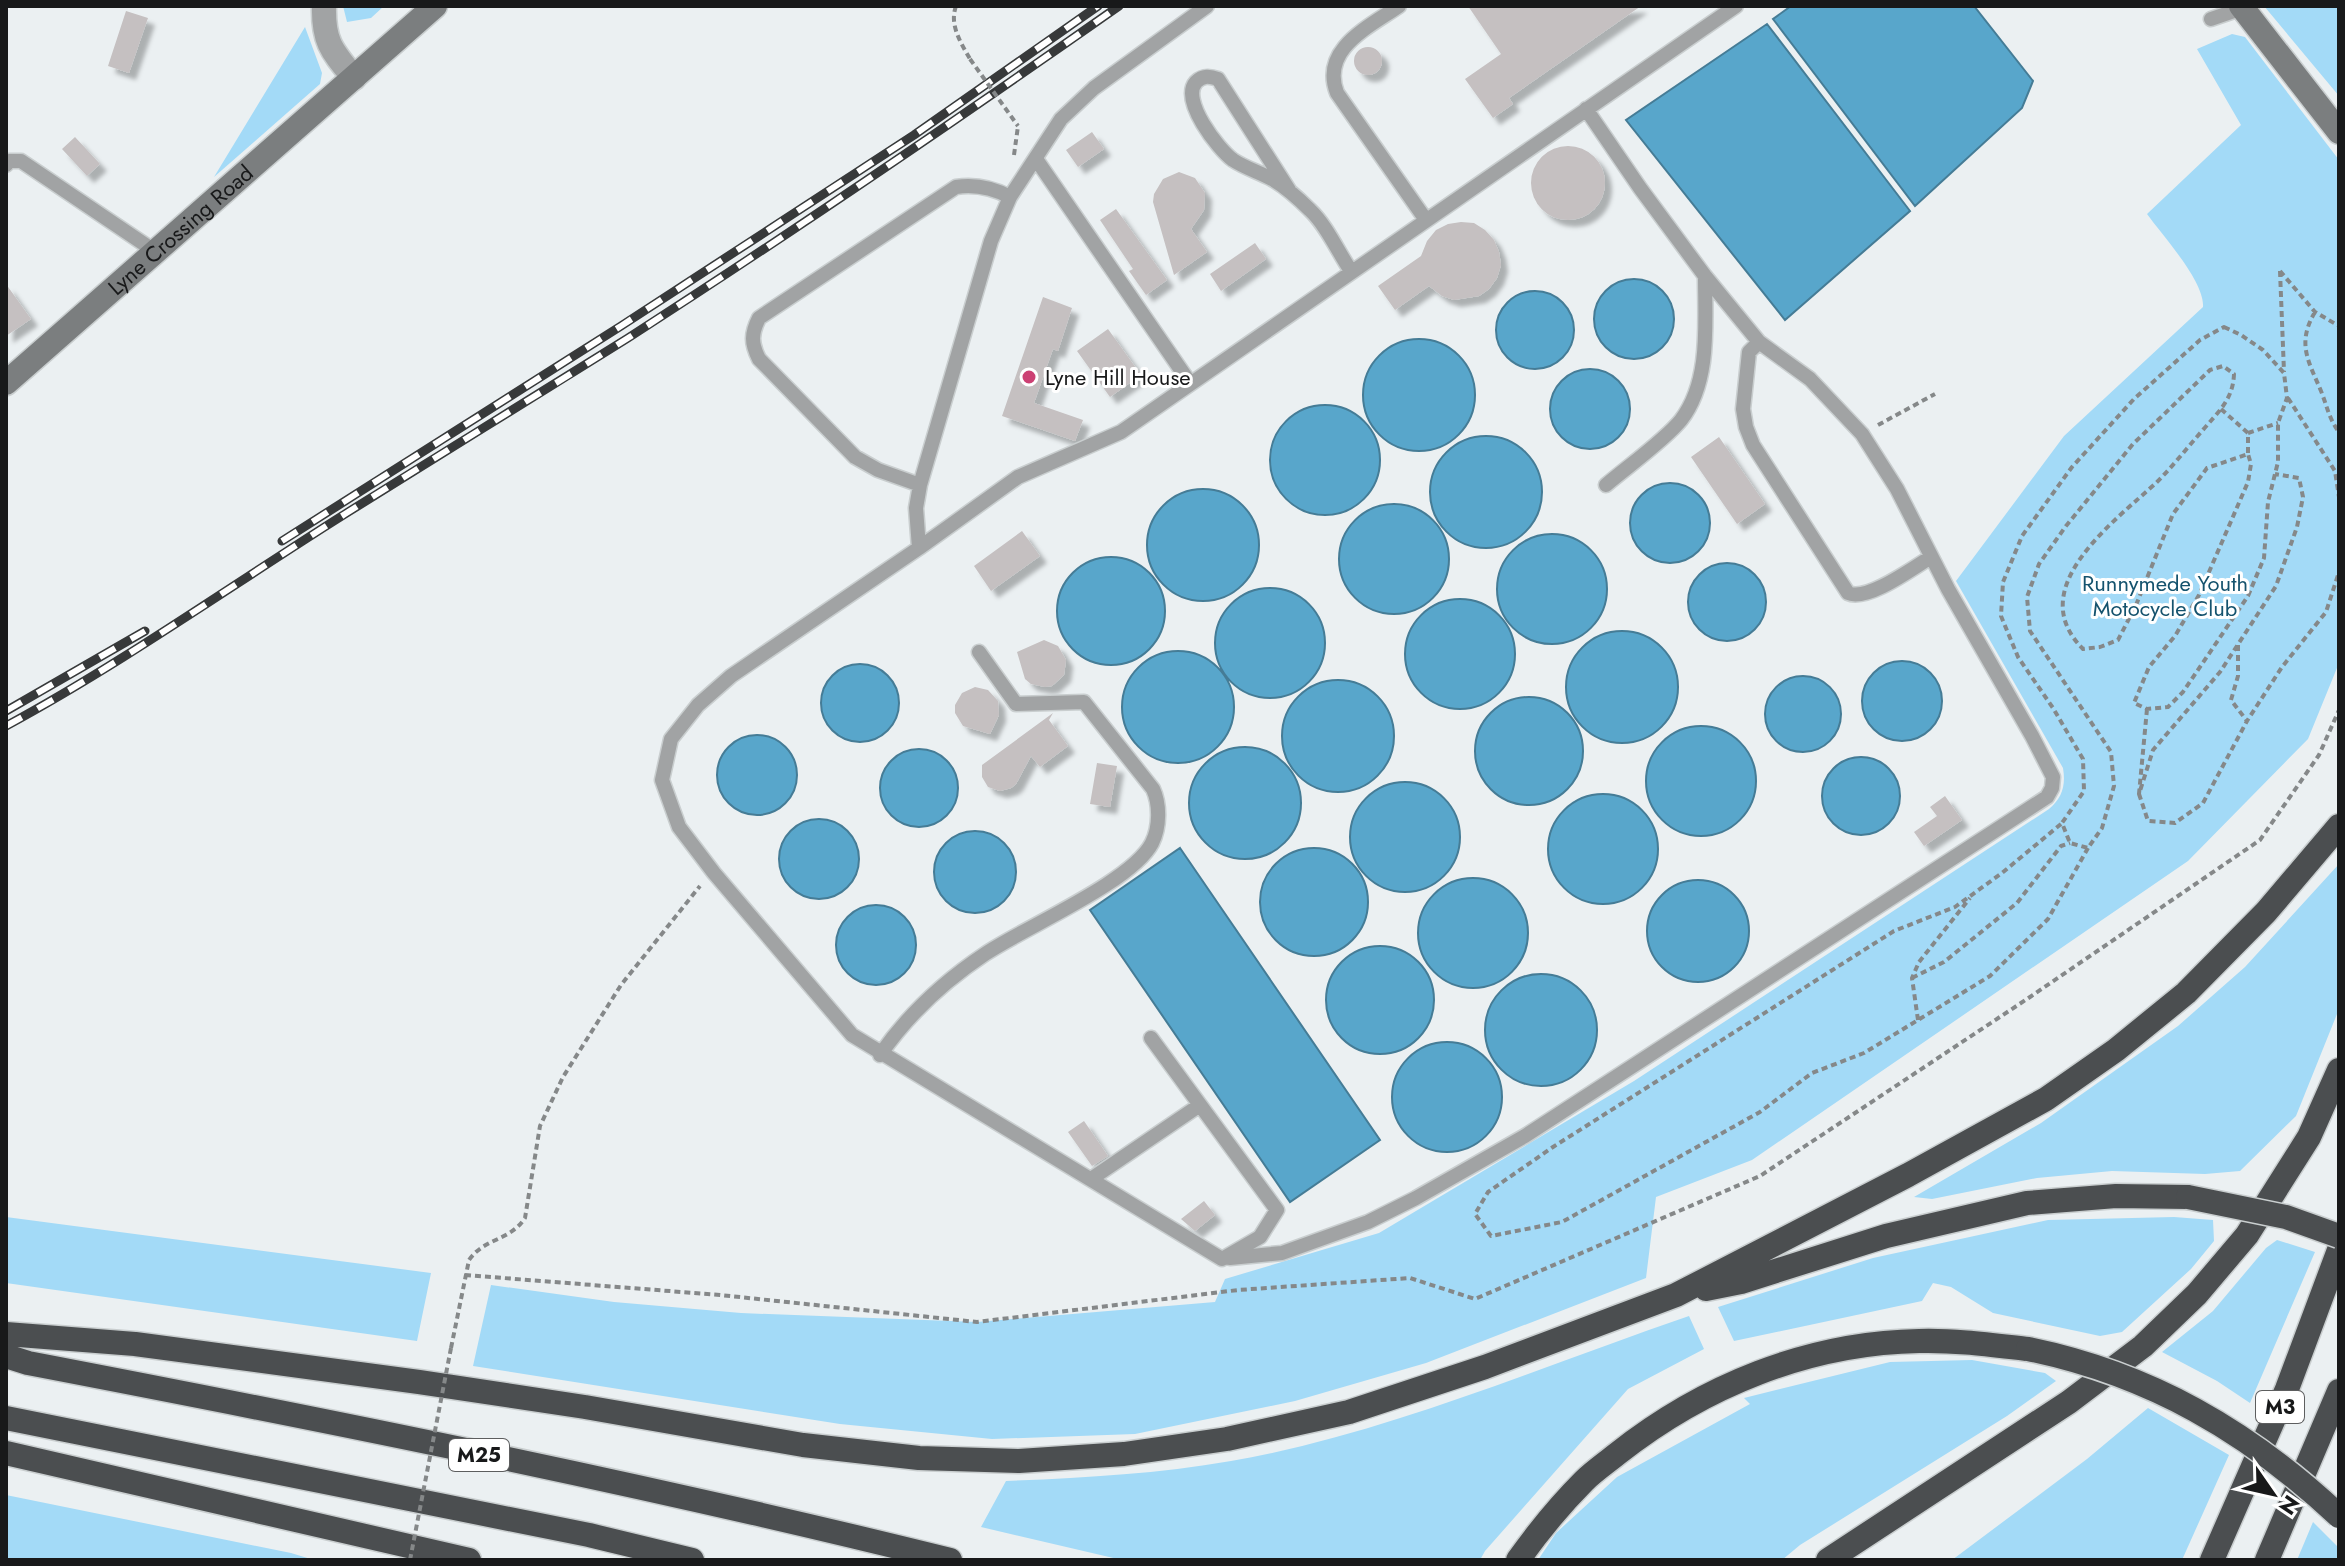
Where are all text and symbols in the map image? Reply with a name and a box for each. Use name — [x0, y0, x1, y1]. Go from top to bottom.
street label: Lyne Crossing Road — [101, 157, 260, 303]
place label: Lyne Hill House — [1045, 361, 1191, 393]
marker: Lyne Hill House — [1020, 368, 1038, 386]
park label: Runnymede Youth Motocycle Club — [2082, 567, 2248, 624]
road number: M3 — [2256, 1391, 2304, 1423]
road number: M25 — [449, 1439, 509, 1471]
north arrow — [2233, 1454, 2313, 1534]
text: N — [2271, 1489, 2308, 1521]

